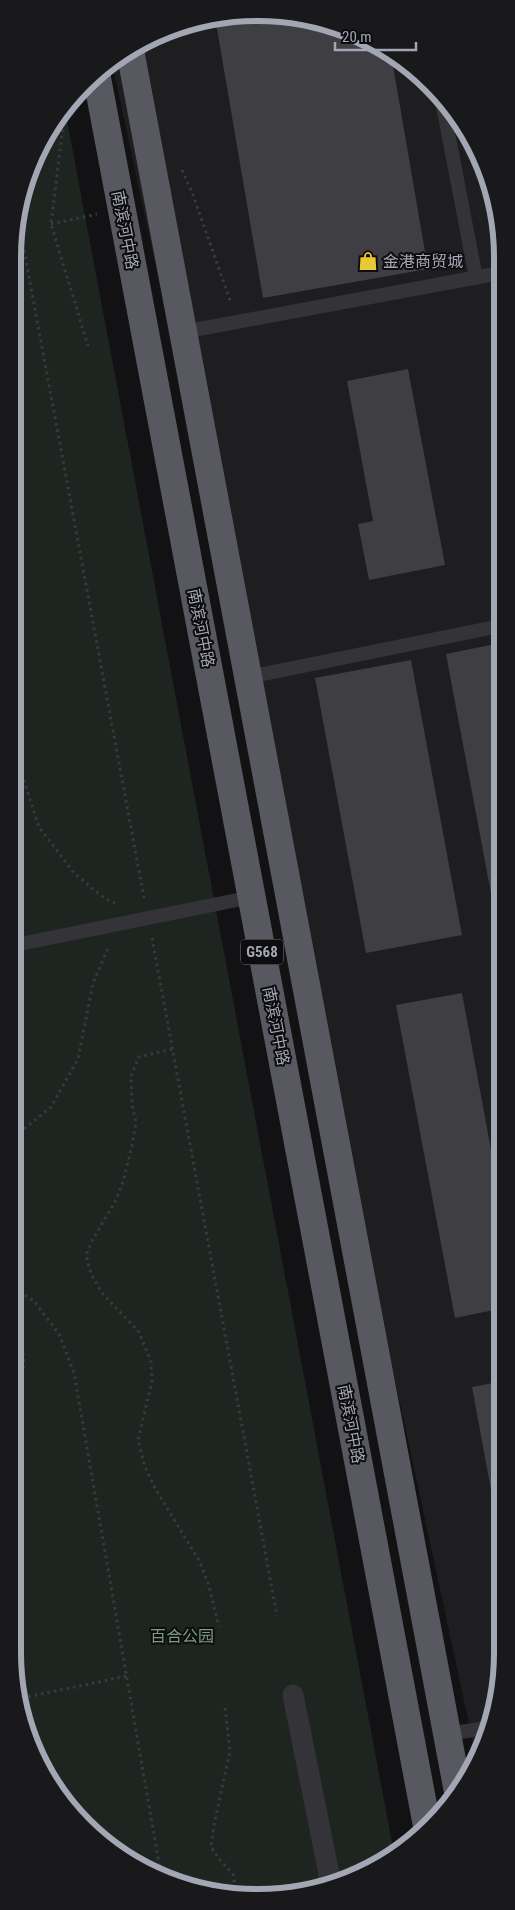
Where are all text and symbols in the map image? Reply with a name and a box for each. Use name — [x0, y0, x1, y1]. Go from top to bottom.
scale bar — [335, 20, 416, 52]
text: 20 m — [342, 28, 372, 46]
street label: 南滨河中路 — [108, 189, 142, 271]
shop icon: 金港商贸城 — [357, 250, 379, 272]
place label: 金港商贸城 — [383, 252, 463, 271]
street label: 南滨河中路 — [184, 587, 218, 669]
road number: G568 — [241, 940, 283, 964]
street label: 南滨河中路 — [259, 985, 293, 1067]
street label: 南滨河中路 — [334, 1383, 368, 1465]
park label: 百合公园 — [150, 1627, 214, 1646]

